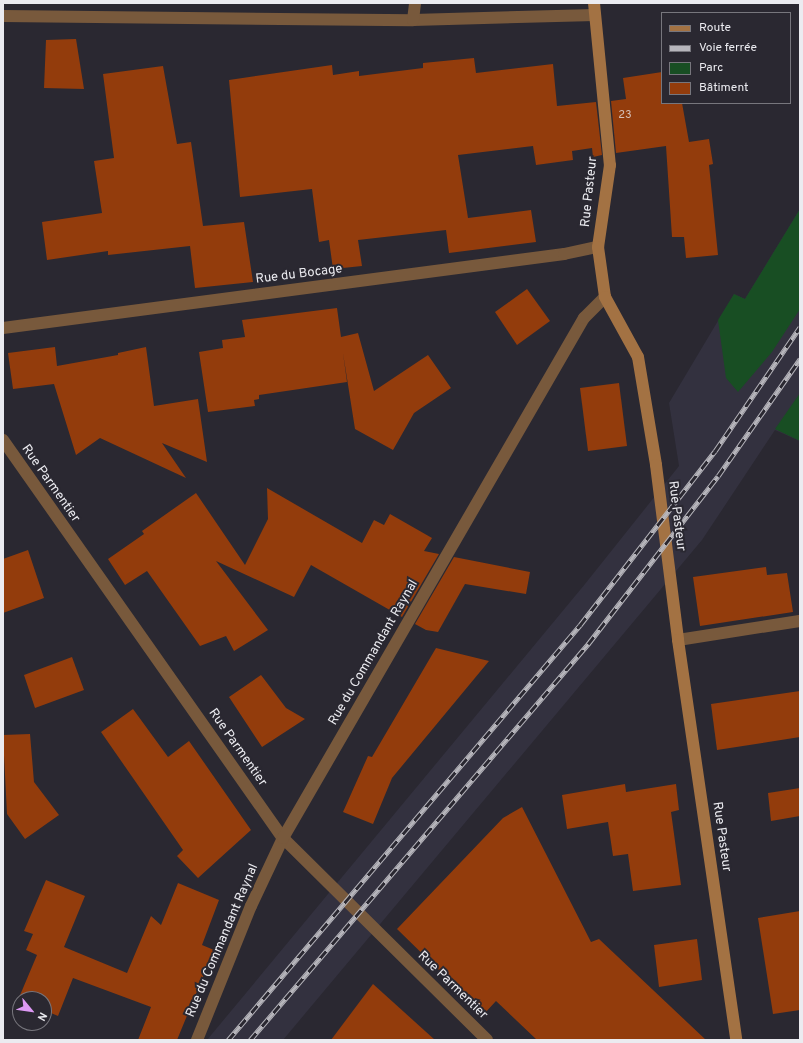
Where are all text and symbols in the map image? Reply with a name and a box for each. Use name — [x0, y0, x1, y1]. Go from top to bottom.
legend — [661, 12, 791, 104]
text: Route — [699, 20, 731, 36]
text: Voie ferrée — [699, 40, 757, 56]
text: Parc — [699, 60, 723, 76]
text: Bâtiment — [699, 80, 749, 96]
house number: 23 — [618, 108, 632, 122]
street label: Rue Pasteur — [579, 156, 601, 228]
street label: Rue du Bocage — [255, 262, 343, 288]
street label: Rue Parmentier — [17, 442, 83, 526]
street label: Rue Pasteur — [664, 480, 688, 552]
street label: Rue du Commandant Raynal — [326, 578, 422, 728]
street label: Rue Parmentier — [204, 706, 270, 790]
street label: Rue Pasteur — [708, 801, 734, 873]
street label: Rue du Commandant Raynal — [184, 862, 262, 1020]
street label: Rue Parmentier — [414, 949, 490, 1023]
north arrow — [12, 991, 52, 1031]
text: N — [34, 1009, 50, 1023]

